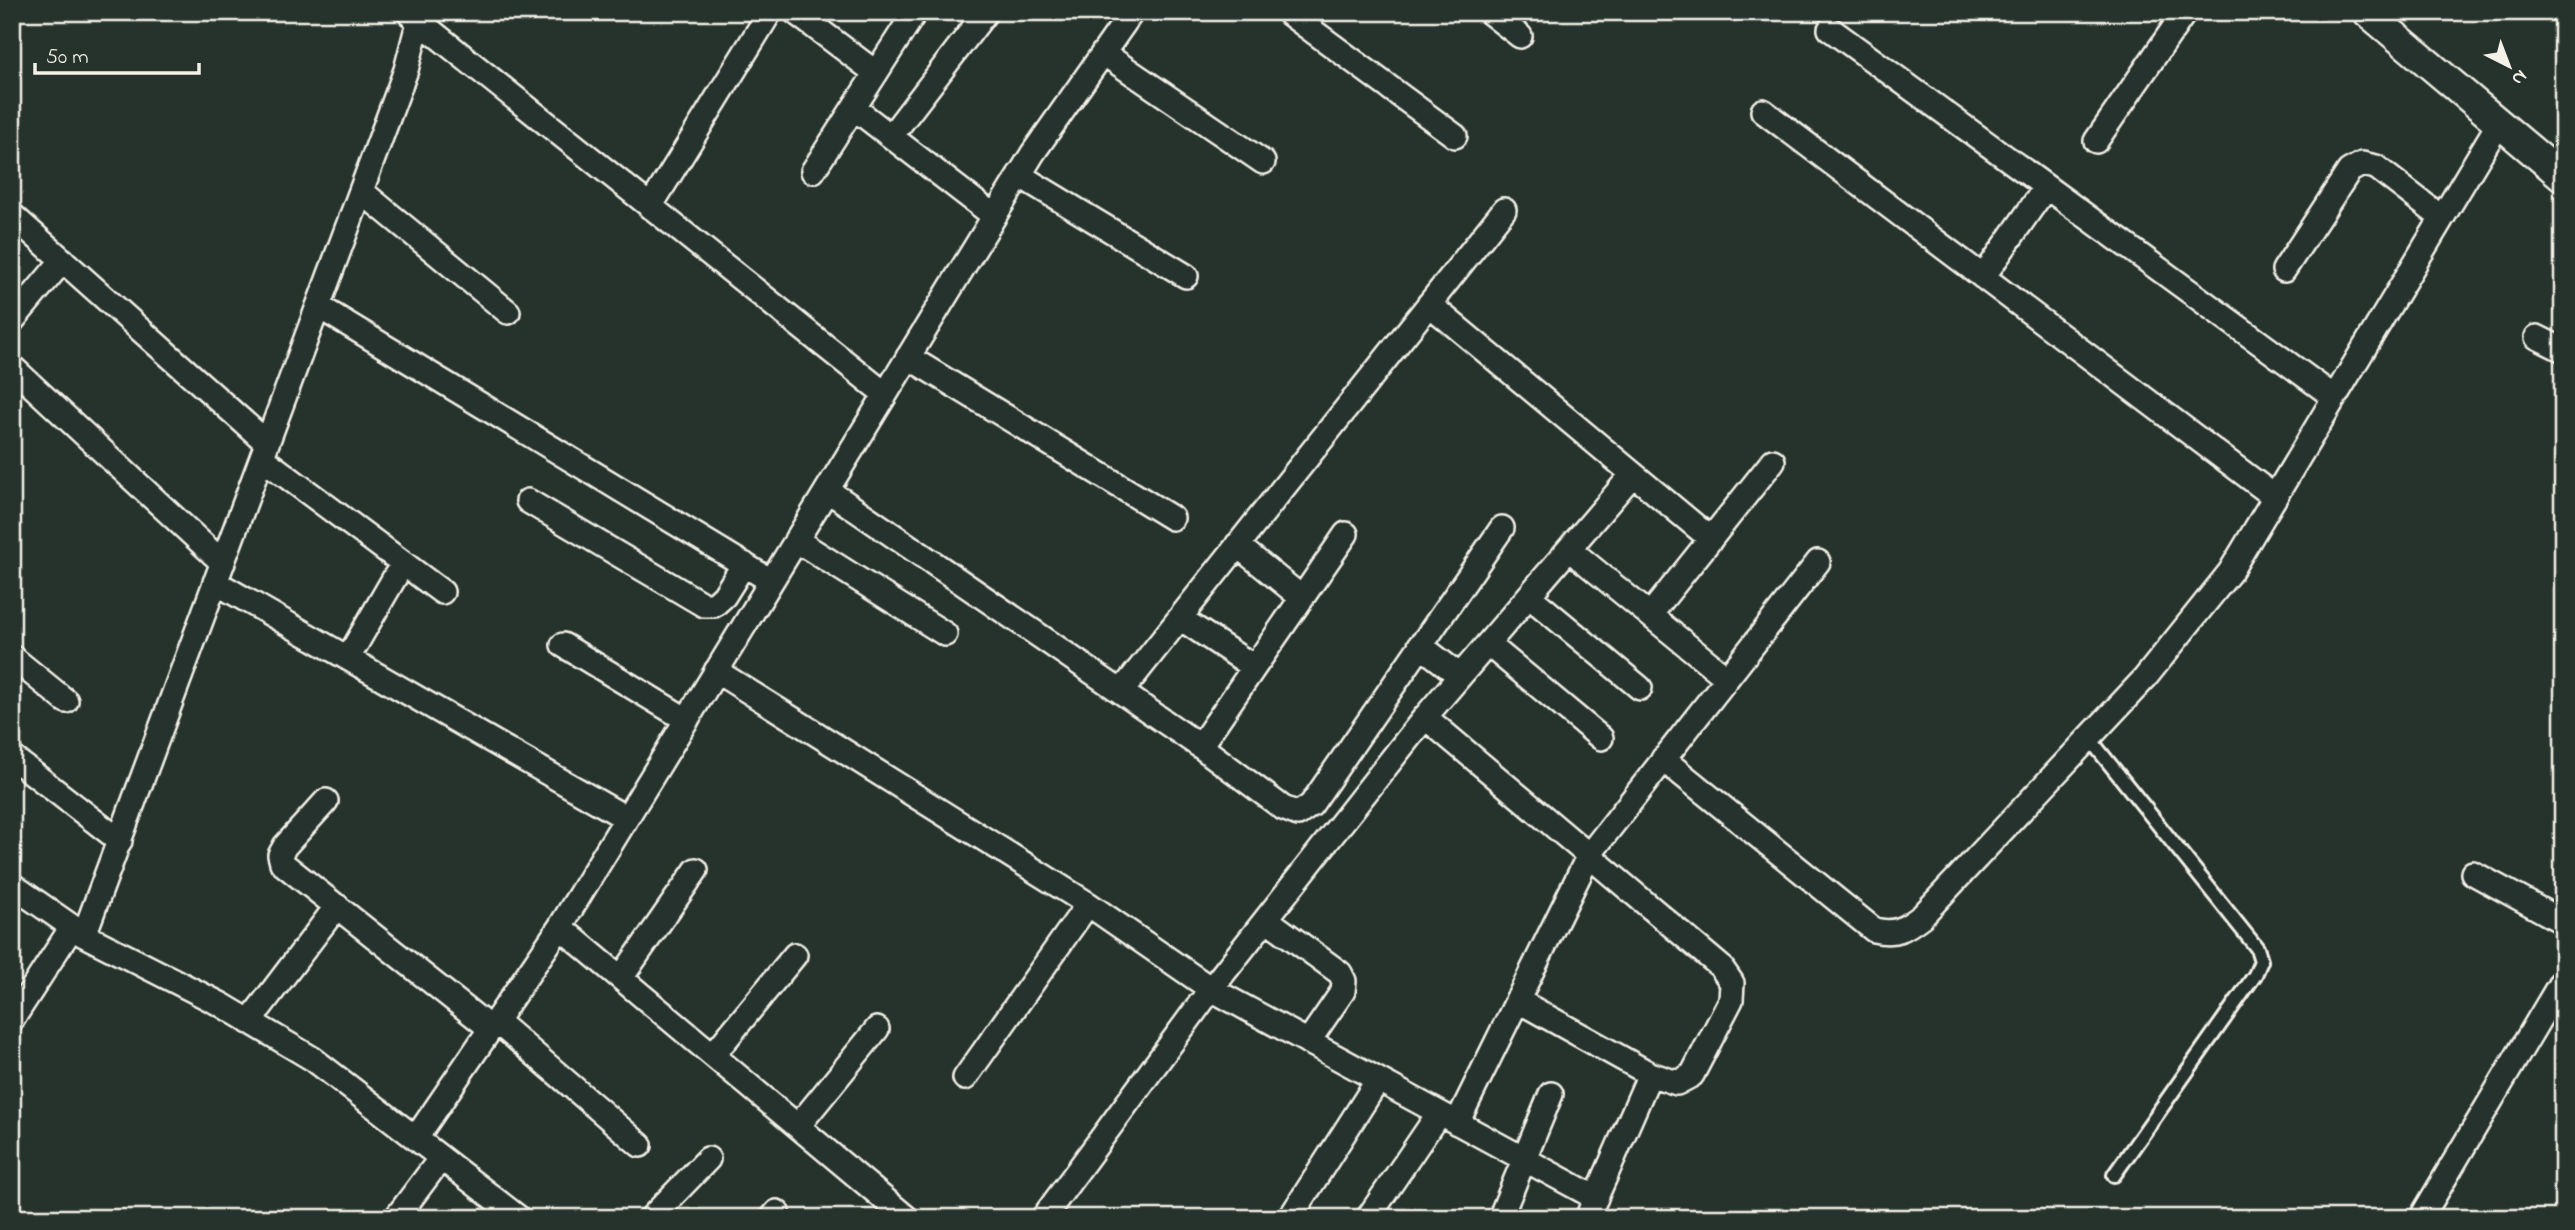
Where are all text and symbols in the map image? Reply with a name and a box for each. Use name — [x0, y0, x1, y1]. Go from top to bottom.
scale bar — [35, 32, 200, 76]
north arrow — [2474, 32, 2544, 102]
text: 50 m — [46, 43, 89, 73]
text: N — [2505, 62, 2533, 91]

